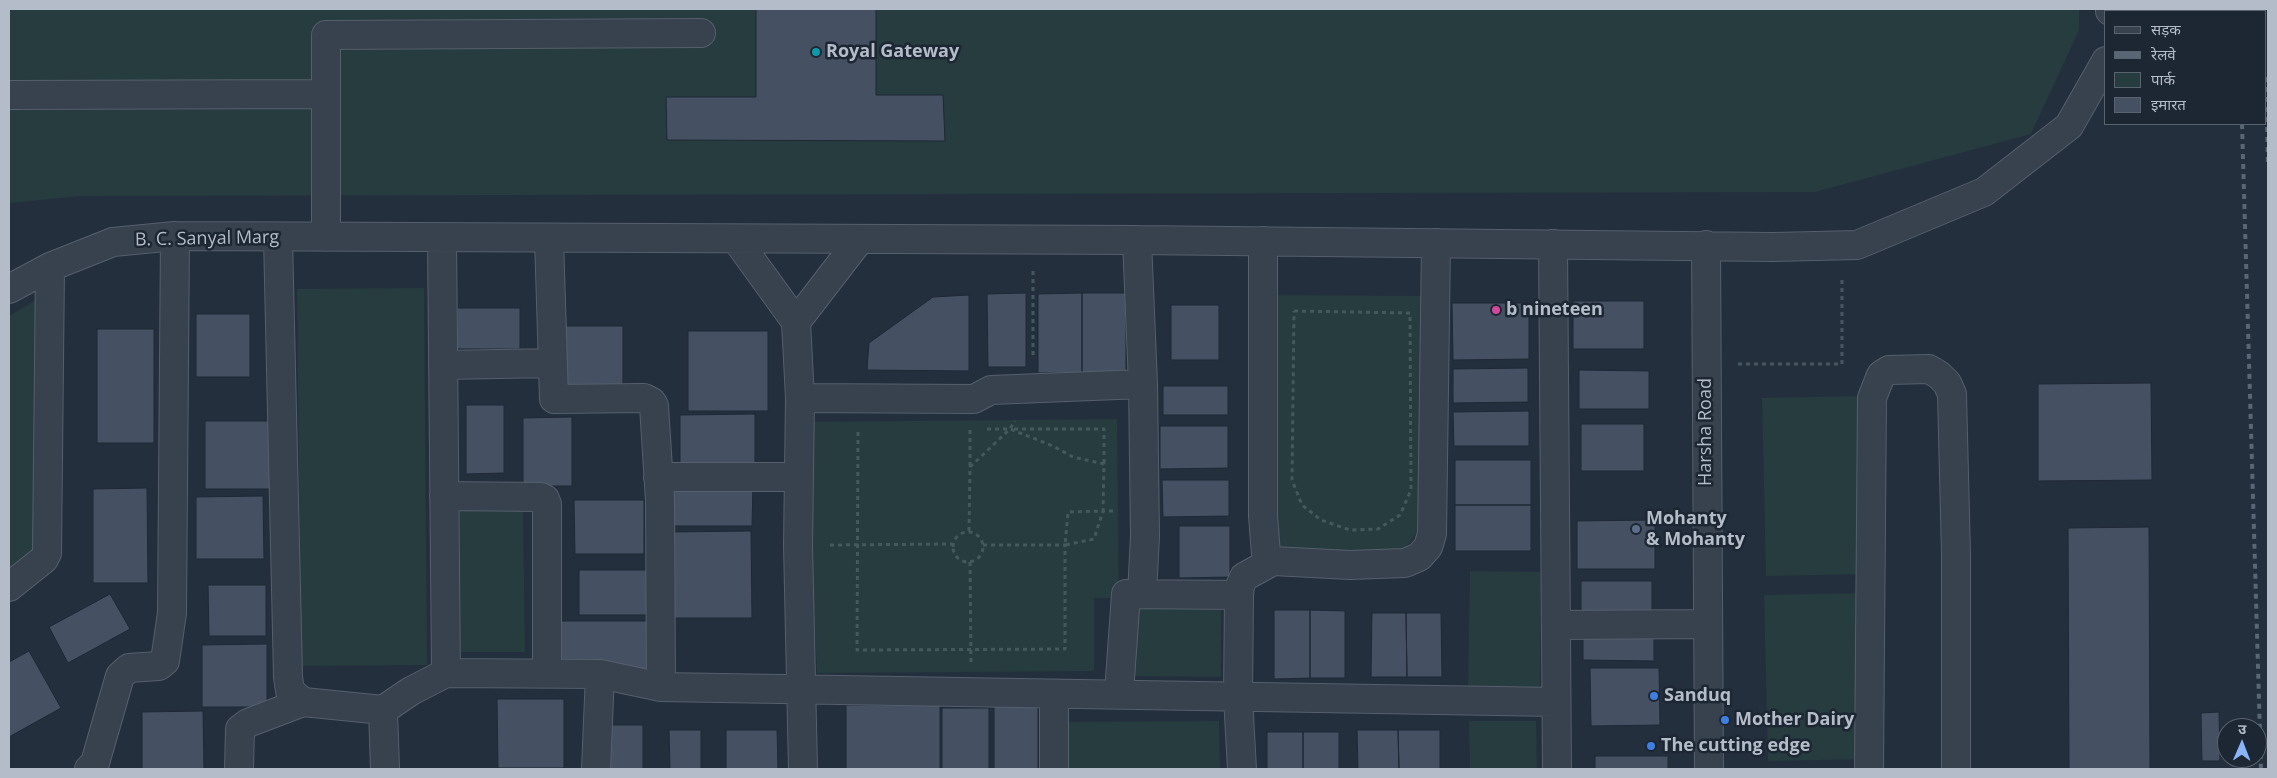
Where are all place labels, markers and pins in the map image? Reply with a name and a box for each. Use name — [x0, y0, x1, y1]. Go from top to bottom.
place label: Royal Gateway — [826, 41, 959, 63]
marker: Royal Gateway — [810, 46, 822, 58]
place label: b nineteen — [1506, 299, 1603, 321]
marker: b nineteen — [1490, 304, 1502, 316]
place label: Mohanty & Mohanty — [1646, 508, 1745, 550]
marker: Mohanty & Mohanty — [1630, 523, 1642, 535]
place label: Sanduq — [1664, 685, 1731, 707]
marker: Sanduq — [1648, 690, 1660, 702]
place label: Mother Dairy — [1735, 709, 1854, 731]
marker: Mother Dairy — [1719, 714, 1731, 726]
place label: The cutting edge — [1661, 735, 1810, 757]
marker: The cutting edge — [1645, 740, 1657, 752]

